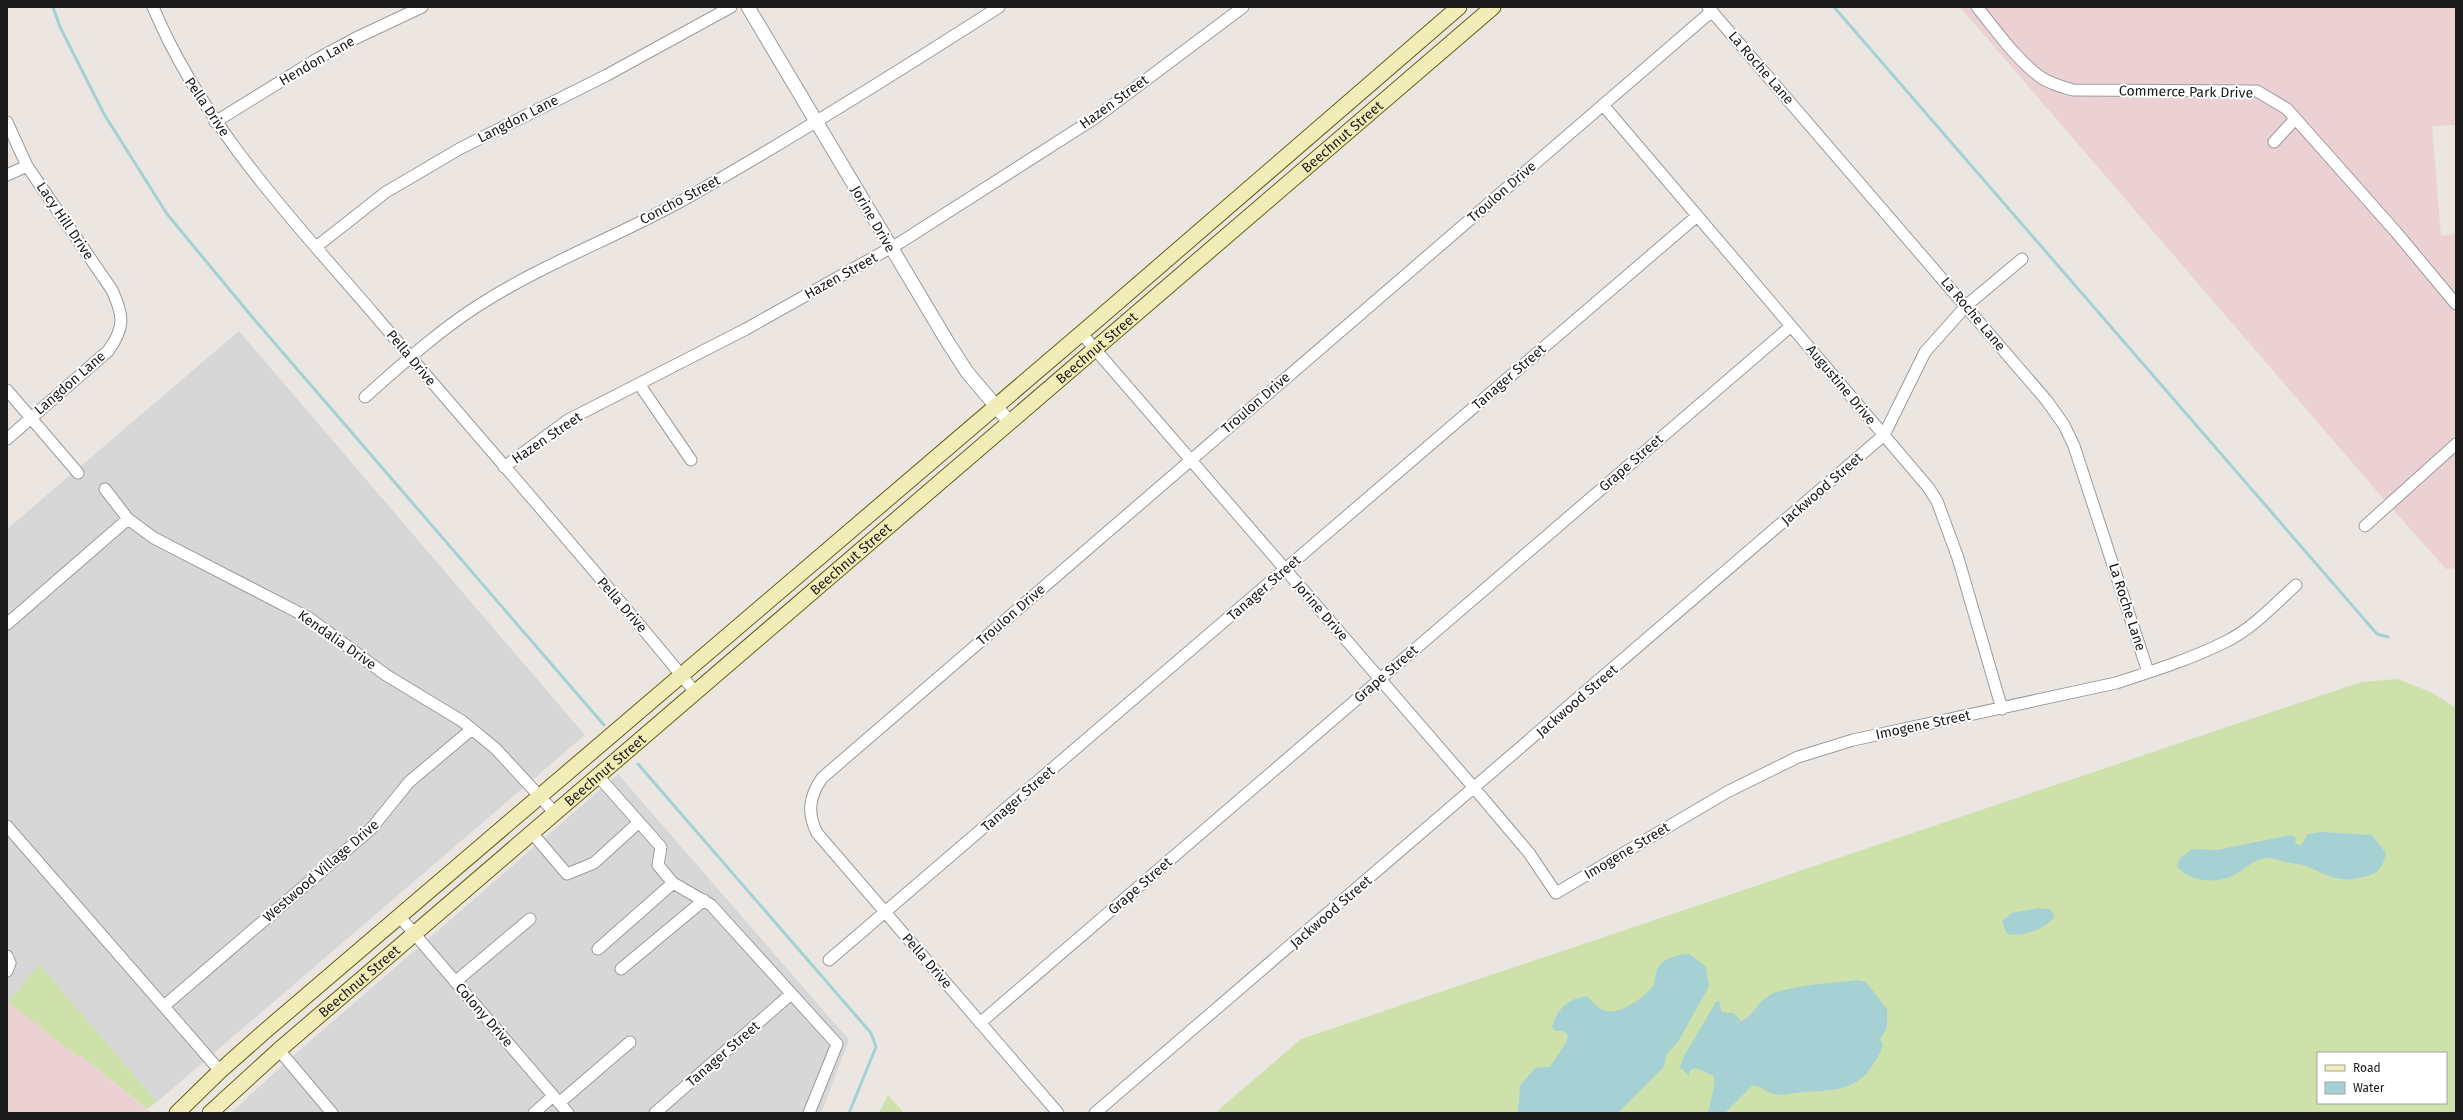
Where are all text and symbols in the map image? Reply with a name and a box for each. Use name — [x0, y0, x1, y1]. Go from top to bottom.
street label: La Roche Lane — [1725, 28, 1797, 108]
street label: Hendon Lane — [276, 33, 358, 89]
street label: Hazen Street — [1076, 71, 1152, 133]
street label: Pella Drive — [181, 74, 233, 140]
street label: Commerce Park Drive — [2119, 82, 2253, 102]
street label: Langdon Lane — [475, 91, 561, 147]
street label: Beechnut Street — [1298, 96, 1387, 176]
street label: Troulon Drive — [1464, 158, 1540, 226]
street label: Concho Street — [637, 171, 724, 228]
street label: Lacy Hill Drive — [33, 179, 97, 263]
street label: Jorine Drive — [847, 183, 899, 255]
street label: Hazen Street — [802, 249, 881, 303]
street label: La Roche Lane — [1937, 274, 2009, 354]
street label: Beechnut Street — [1052, 308, 1141, 387]
street label: Pella Drive — [383, 327, 439, 389]
street label: Tanager Street — [1469, 340, 1550, 413]
street label: Augustine Drive — [1803, 341, 1879, 429]
street label: Langdon Lane — [31, 348, 109, 418]
street label: Troulon Drive — [1218, 369, 1294, 437]
street label: Hazen Street — [509, 408, 586, 468]
street label: Grape Street — [1596, 430, 1667, 495]
street label: Jackwood Street — [1778, 448, 1867, 529]
street label: Beechnut Street — [806, 519, 895, 599]
street label: Tanager Street — [1224, 551, 1305, 624]
street label: La Roche Lane — [2105, 561, 2149, 653]
street label: Pella Drive — [593, 574, 651, 636]
street label: Jorine Drive — [1290, 577, 1352, 645]
street label: Troulon Drive — [973, 581, 1049, 649]
street label: Kendalia Drive — [294, 607, 380, 673]
street label: Grape Street — [1351, 641, 1422, 706]
street label: Jackwood Street — [1533, 660, 1622, 741]
street label: Imogene Street — [1874, 706, 1973, 743]
street label: Beechnut Street — [561, 730, 650, 810]
street label: Tanager Street — [978, 762, 1059, 835]
street label: Westwood Village Drive — [260, 816, 382, 926]
street label: Imogene Street — [1581, 818, 1674, 883]
street label: Grape Street — [1105, 853, 1176, 918]
street label: Jackwood Street — [1287, 871, 1376, 952]
street label: Pella Drive — [898, 930, 956, 992]
street label: Beechnut Street — [315, 941, 404, 1021]
street label: Colony Drive — [452, 979, 516, 1051]
street label: Tanager Street — [683, 1017, 764, 1090]
legend — [2317, 1052, 2447, 1104]
text: Road — [2353, 1061, 2381, 1075]
text: Water — [2353, 1081, 2385, 1095]

